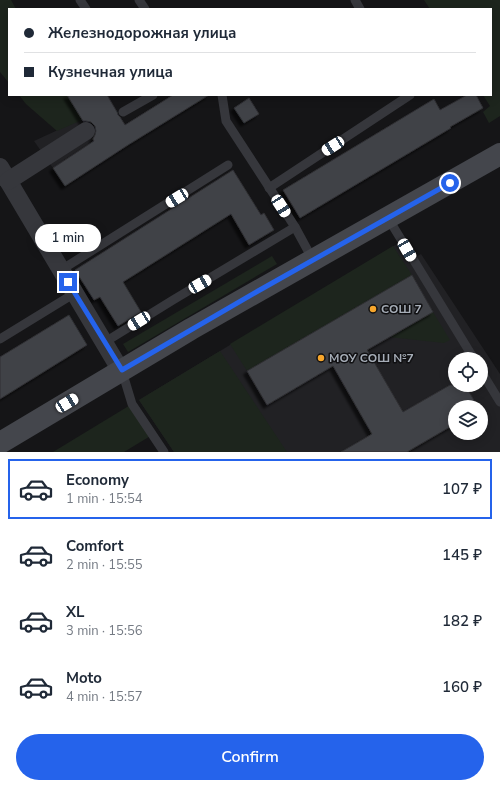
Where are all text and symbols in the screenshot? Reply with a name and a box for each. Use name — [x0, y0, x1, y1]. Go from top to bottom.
text: Железнодорожная улица — [48, 23, 236, 43]
text: Кузнечная улица — [48, 62, 173, 82]
car — [320, 134, 346, 158]
route start — [441, 174, 459, 192]
car — [164, 187, 190, 209]
car — [269, 193, 293, 219]
callout: 1 min — [35, 224, 101, 252]
text: 1 min — [51, 229, 85, 247]
car — [396, 237, 418, 263]
route end — [59, 273, 77, 291]
car — [187, 273, 213, 295]
place label: СОШ 7 — [381, 301, 422, 317]
marker: СОШ 7 — [368, 304, 378, 314]
car — [126, 310, 152, 332]
place label: МОУ СОШ №7 — [329, 350, 414, 366]
map controls — [448, 352, 488, 440]
button: locate — [448, 352, 488, 392]
marker: МОУ СОШ №7 — [316, 353, 326, 363]
car — [54, 392, 80, 414]
button: layers — [448, 400, 488, 440]
text: Economy — [66, 470, 129, 490]
icon: car — [18, 471, 54, 507]
text: 107 ₽ — [442, 479, 482, 499]
text: 1 min · 15:54 — [66, 490, 142, 508]
text: Comfort — [66, 536, 123, 556]
icon: car — [18, 537, 54, 573]
text: 145 ₽ — [442, 545, 482, 565]
text: 2 min · 15:55 — [66, 556, 142, 574]
text: XL — [66, 602, 85, 622]
icon: car — [18, 603, 54, 639]
text: 182 ₽ — [442, 611, 482, 631]
text: 3 min · 15:56 — [66, 622, 142, 640]
text: Moto — [66, 668, 102, 688]
icon: car — [18, 669, 54, 705]
text: 160 ₽ — [442, 677, 482, 697]
text: 4 min · 15:57 — [66, 688, 142, 706]
button: Confirm — [16, 734, 484, 780]

